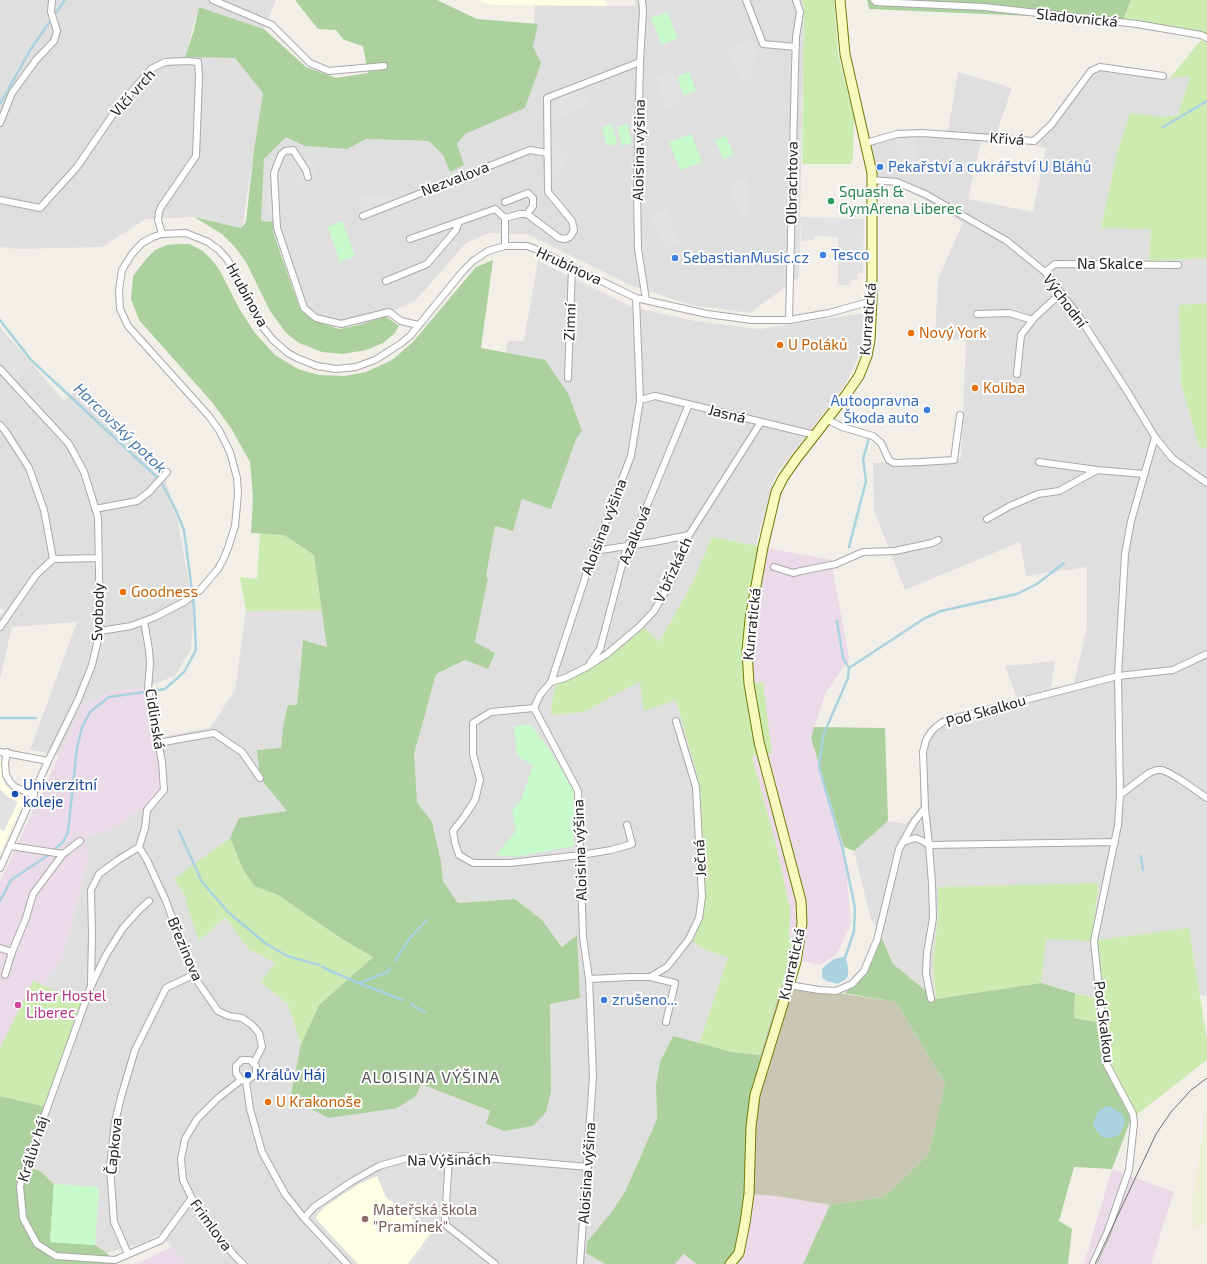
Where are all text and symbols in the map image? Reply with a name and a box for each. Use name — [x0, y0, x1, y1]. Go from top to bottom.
street label: Sladovnická — [1035, 5, 1119, 31]
street label: Vlčí vrch — [107, 65, 159, 121]
street label: Aloisina výšina — [629, 99, 649, 201]
street label: Křivá — [989, 129, 1025, 149]
street label: Olbrachtova — [782, 141, 802, 225]
street label: Nezvalova — [418, 158, 492, 200]
place label: Pekařství a cukrářství U Bláhů — [888, 158, 1091, 176]
marker: Pekařství a cukrářství U Bláhů — [875, 162, 885, 172]
place label: Squash & GymArena Liberec — [839, 183, 962, 218]
marker: Squash & GymArena Liberec — [826, 196, 836, 206]
street label: Hrubínova — [533, 243, 605, 289]
place label: Tesco — [831, 246, 869, 264]
place label: SebastianMusic.cz — [683, 249, 809, 267]
marker: Tesco — [818, 250, 828, 260]
marker: SebastianMusic.cz — [670, 253, 680, 263]
street label: Na Skalce — [1077, 255, 1143, 273]
street label: Hrubínova — [222, 260, 272, 330]
street label: Východní — [1039, 271, 1091, 331]
street label: Kunratická — [856, 282, 880, 356]
street label: Zimní — [560, 303, 580, 341]
place label: Nový York — [919, 324, 987, 342]
marker: Nový York — [906, 328, 916, 338]
place label: U Poláků — [788, 336, 847, 354]
marker: U Poláků — [775, 340, 785, 350]
water label: Harcovský potok — [70, 379, 170, 477]
place label: Koliba — [983, 379, 1025, 397]
marker: Koliba — [970, 383, 980, 393]
place label: Autoopravna Škoda auto — [831, 392, 919, 427]
street label: Jasná — [706, 401, 748, 427]
marker: Autoopravna Škoda auto — [922, 405, 932, 415]
street label: Aloisina výšina — [577, 476, 631, 578]
street label: Azalková — [615, 503, 655, 567]
street label: V břízkách — [650, 534, 696, 606]
street label: Svobody — [88, 583, 108, 641]
place label: Goodness — [131, 583, 198, 601]
marker: Goodness — [118, 587, 128, 597]
street label: Kunratická — [739, 587, 765, 661]
street label: Cidlinská — [141, 687, 169, 751]
street label: Pod Skalkou — [944, 691, 1028, 731]
place label: Univerzitní koleje — [23, 776, 97, 811]
marker: Univerzitní koleje — [10, 789, 20, 799]
street label: Aloisina výšina — [569, 799, 591, 901]
street label: Ječná — [690, 839, 710, 877]
street label: Březinova — [163, 914, 207, 984]
street label: Kunratická — [775, 926, 809, 1002]
street label: Pod Skalkou — [1090, 980, 1118, 1064]
place label: Inter Hostel Liberec — [26, 987, 106, 1022]
place label: zrušeno... — [612, 991, 677, 1009]
marker: zrušeno... — [599, 995, 609, 1005]
marker: Inter Hostel Liberec — [13, 1000, 23, 1010]
place label: Králův Háj — [256, 1066, 325, 1084]
district label: ALOISINA VÝŠINA — [362, 1068, 500, 1088]
marker: Králův Háj — [243, 1070, 253, 1080]
place label: U Krakonoše — [276, 1093, 361, 1111]
marker: U Krakonoše — [263, 1097, 273, 1107]
street label: Králův háj — [14, 1114, 52, 1184]
street label: Čapkova — [102, 1116, 126, 1176]
street label: Aloisina výšina — [574, 1122, 600, 1224]
street label: Na Výšinách — [407, 1150, 491, 1170]
street label: Frimlova — [186, 1196, 236, 1254]
place label: Mateřská škola "Pramínek" — [373, 1201, 477, 1236]
marker: Mateřská škola "Pramínek" — [360, 1214, 370, 1224]

